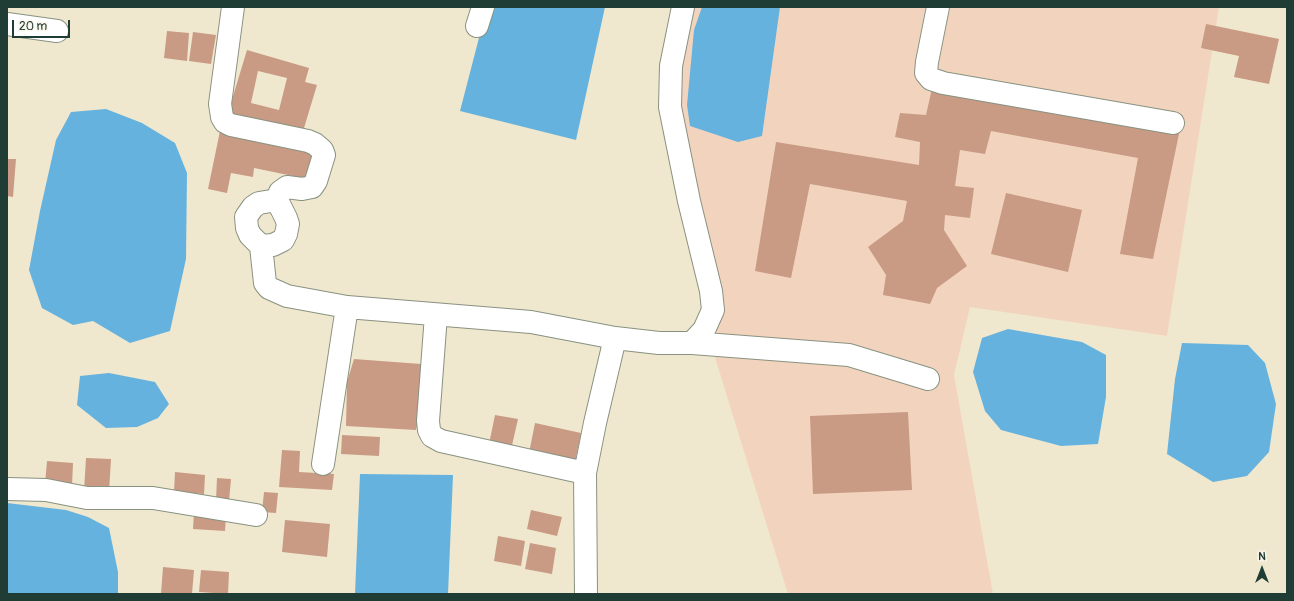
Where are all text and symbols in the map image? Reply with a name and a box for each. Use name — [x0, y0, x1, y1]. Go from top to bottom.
scale bar — [14, 12, 72, 38]
text: 20 m — [19, 19, 47, 34]
north arrow — [1242, 549, 1282, 589]
text: N — [1258, 550, 1266, 563]

